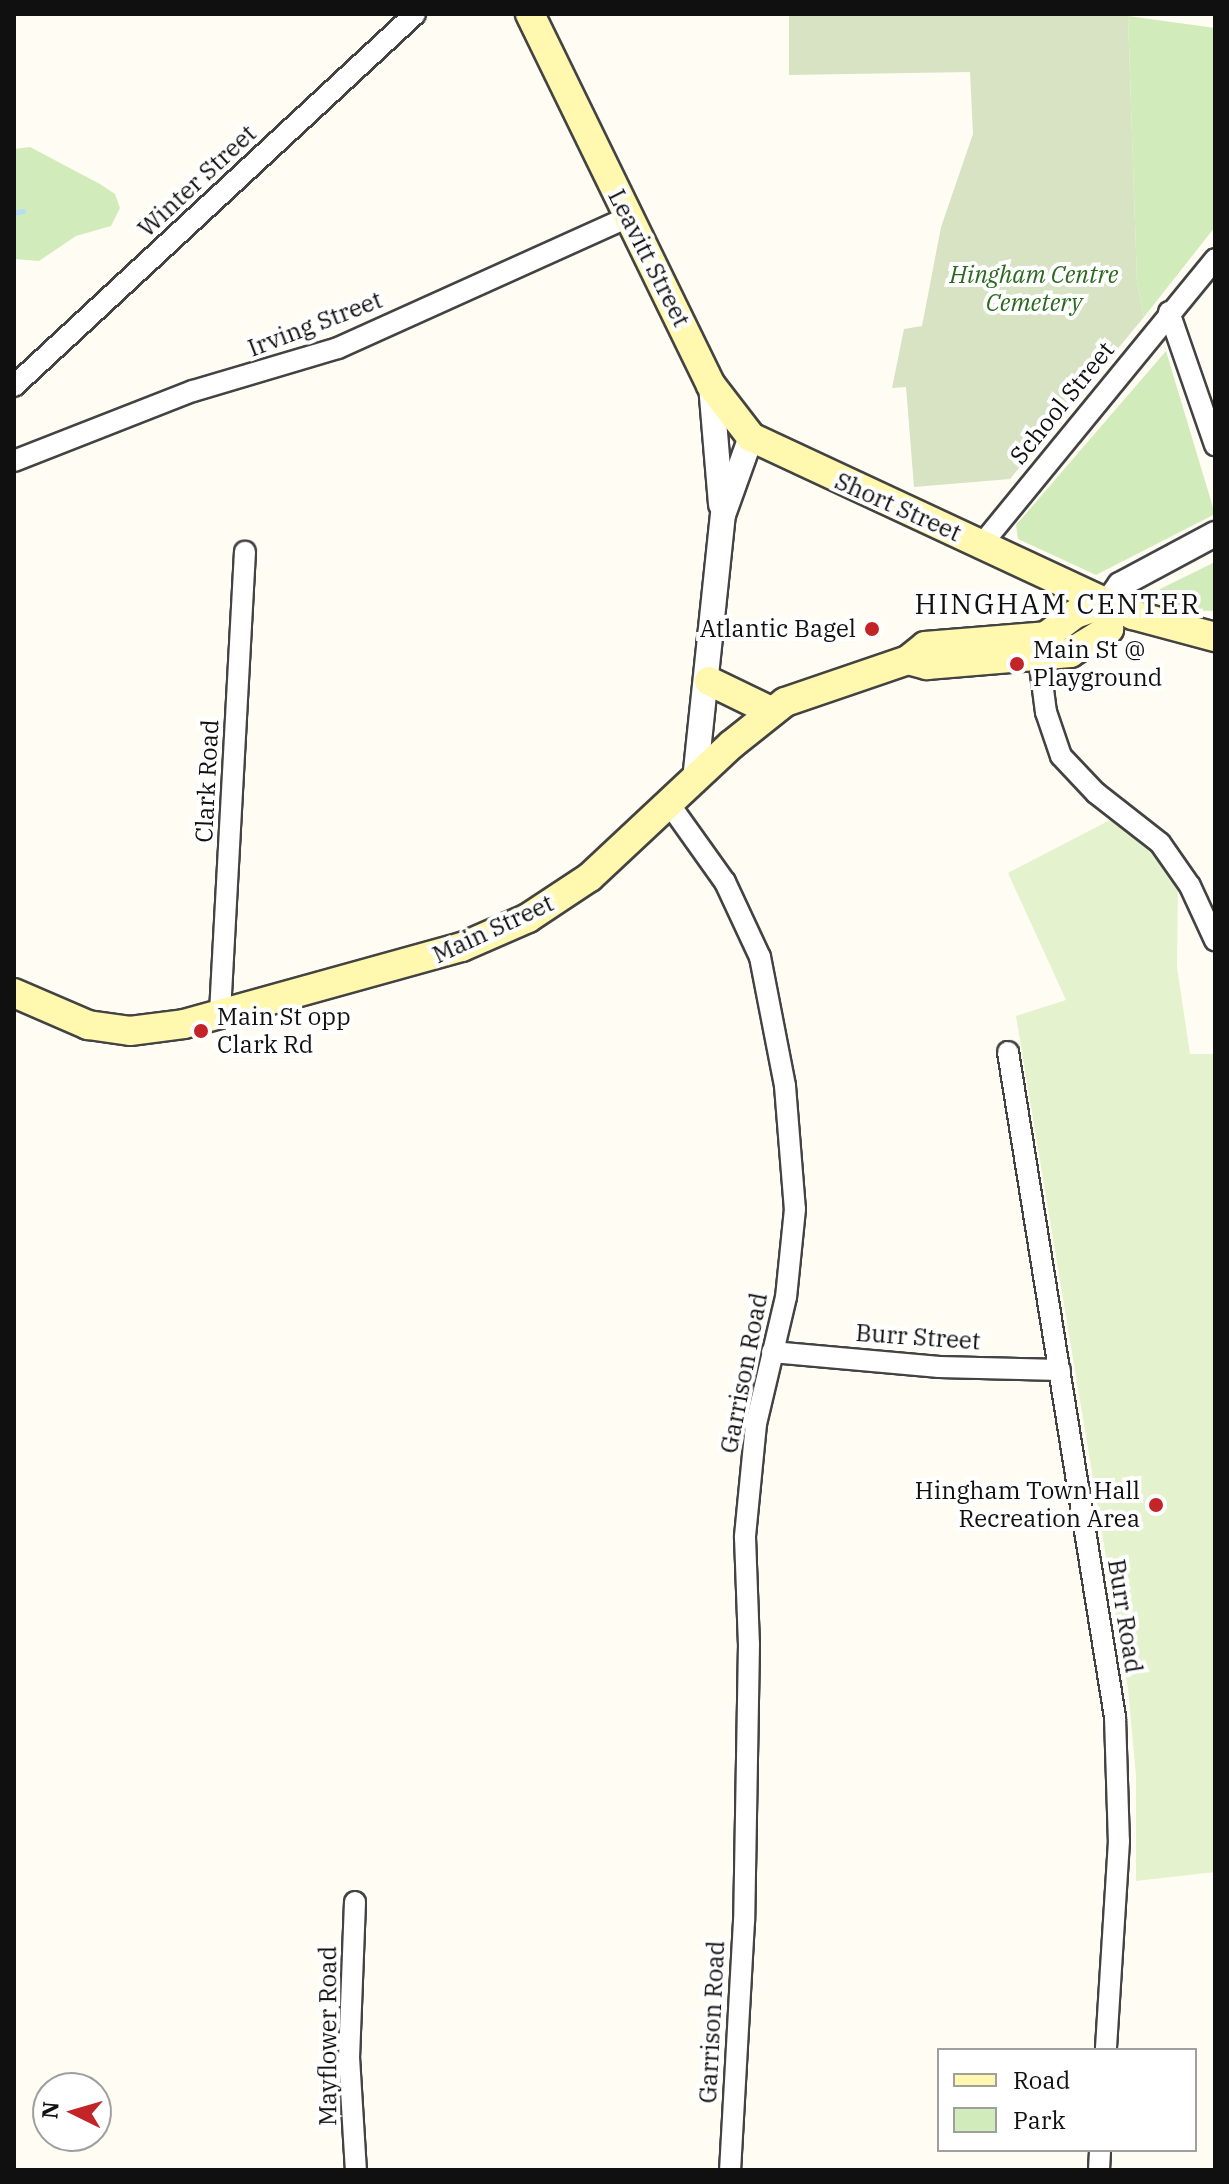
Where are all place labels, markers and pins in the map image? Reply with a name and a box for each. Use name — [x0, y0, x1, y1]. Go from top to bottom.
place label: Atlantic Bagel — [700, 615, 856, 643]
marker: Atlantic Bagel — [863, 620, 881, 638]
place label: Main St @ Playground — [1033, 636, 1162, 692]
marker: Main St @ Playground — [1008, 655, 1026, 673]
place label: Main St opp Clark Rd — [217, 1003, 351, 1059]
marker: Main St opp Clark Rd — [192, 1022, 210, 1040]
place label: Hingham Town Hall Recreation Area — [915, 1477, 1140, 1533]
marker: Hingham Town Hall Recreation Area — [1147, 1496, 1165, 1514]

